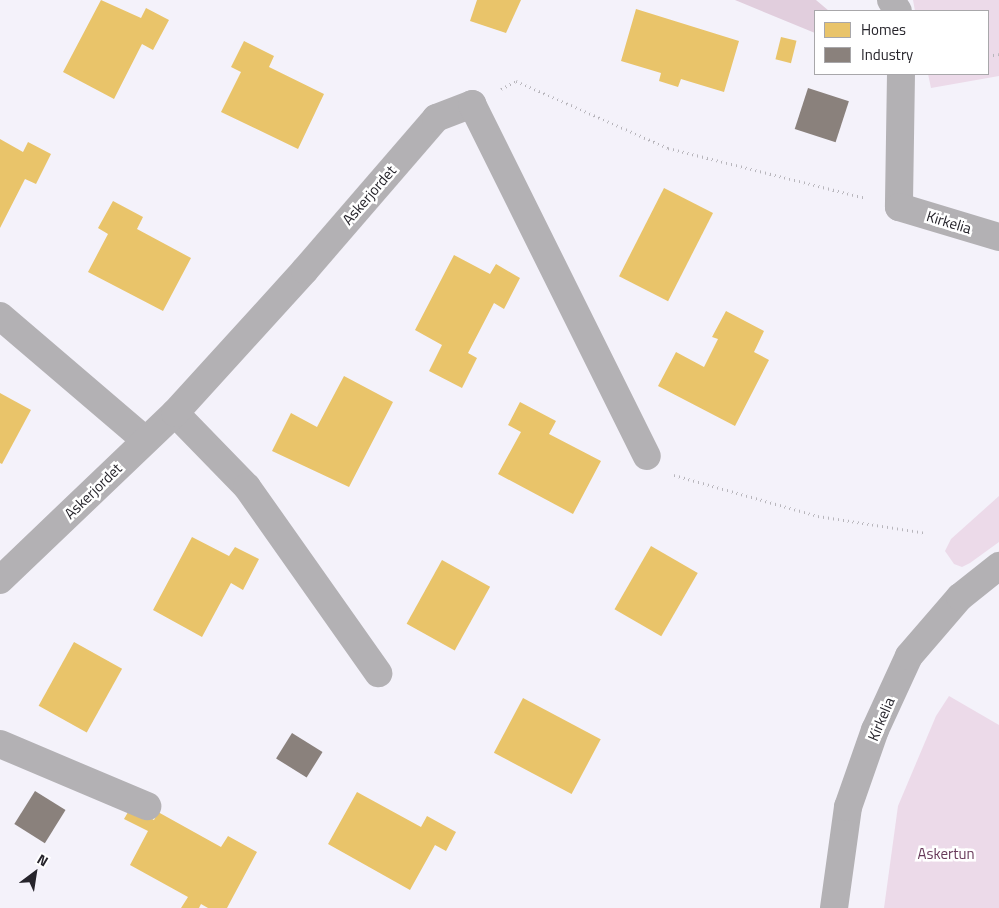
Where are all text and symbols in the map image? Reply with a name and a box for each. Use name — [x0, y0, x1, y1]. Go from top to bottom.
legend — [814, 10, 989, 75]
text: Homes — [861, 18, 906, 41]
text: Industry — [861, 43, 913, 66]
street label: Askerjordet — [338, 162, 400, 228]
street label: Kirkelia — [924, 207, 974, 237]
street label: Askerjordet — [61, 459, 125, 523]
street label: Kirkelia — [864, 694, 898, 744]
park label: Askertun — [918, 845, 974, 863]
north arrow — [10, 848, 60, 898]
text: N — [33, 848, 53, 871]

